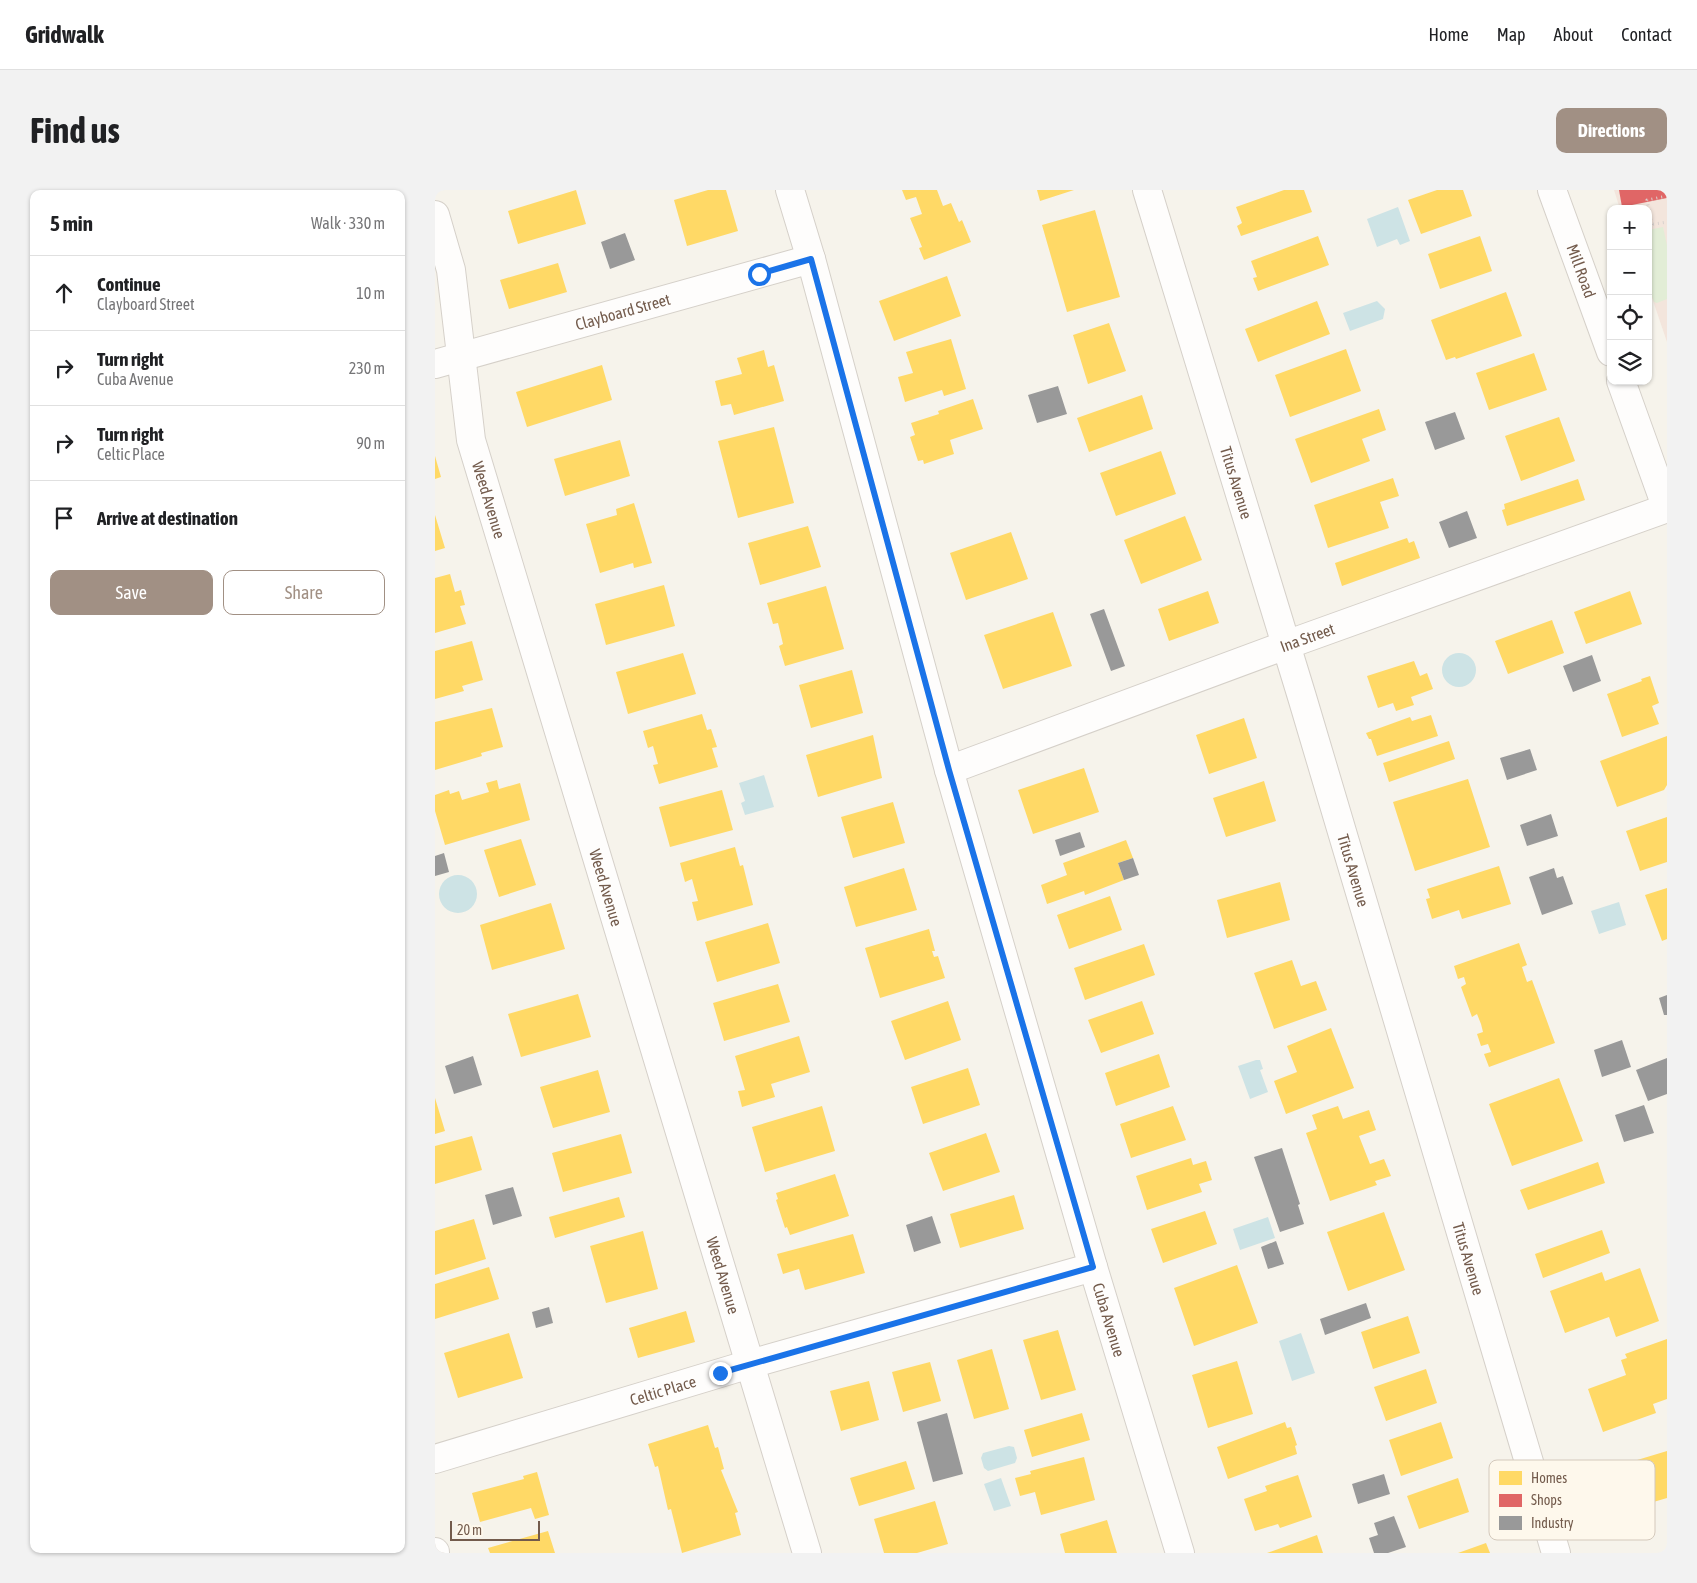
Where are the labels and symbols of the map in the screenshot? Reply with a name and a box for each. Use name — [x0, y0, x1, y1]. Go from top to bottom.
street label: Mill Road — [1563, 242, 1599, 300]
route start — [748, 263, 771, 286]
street label: Clayboard Street — [573, 290, 673, 333]
street label: Titus Avenue — [1217, 444, 1256, 521]
street label: Weed Avenue — [469, 459, 509, 541]
street label: Ina Street — [1277, 619, 1337, 655]
street label: Titus Avenue — [1334, 832, 1373, 909]
street label: Weed Avenue — [586, 847, 626, 928]
street label: Titus Avenue — [1449, 1220, 1488, 1297]
street label: Weed Avenue — [703, 1235, 743, 1316]
street label: Cuba Avenue — [1089, 1281, 1129, 1359]
route end — [709, 1362, 732, 1385]
street label: Celtic Place — [628, 1372, 698, 1409]
legend — [1489, 1460, 1655, 1540]
text: Homes — [1531, 1470, 1567, 1486]
text: Shops — [1531, 1492, 1562, 1508]
text: Industry — [1531, 1515, 1574, 1531]
scale bar — [450, 1518, 540, 1541]

